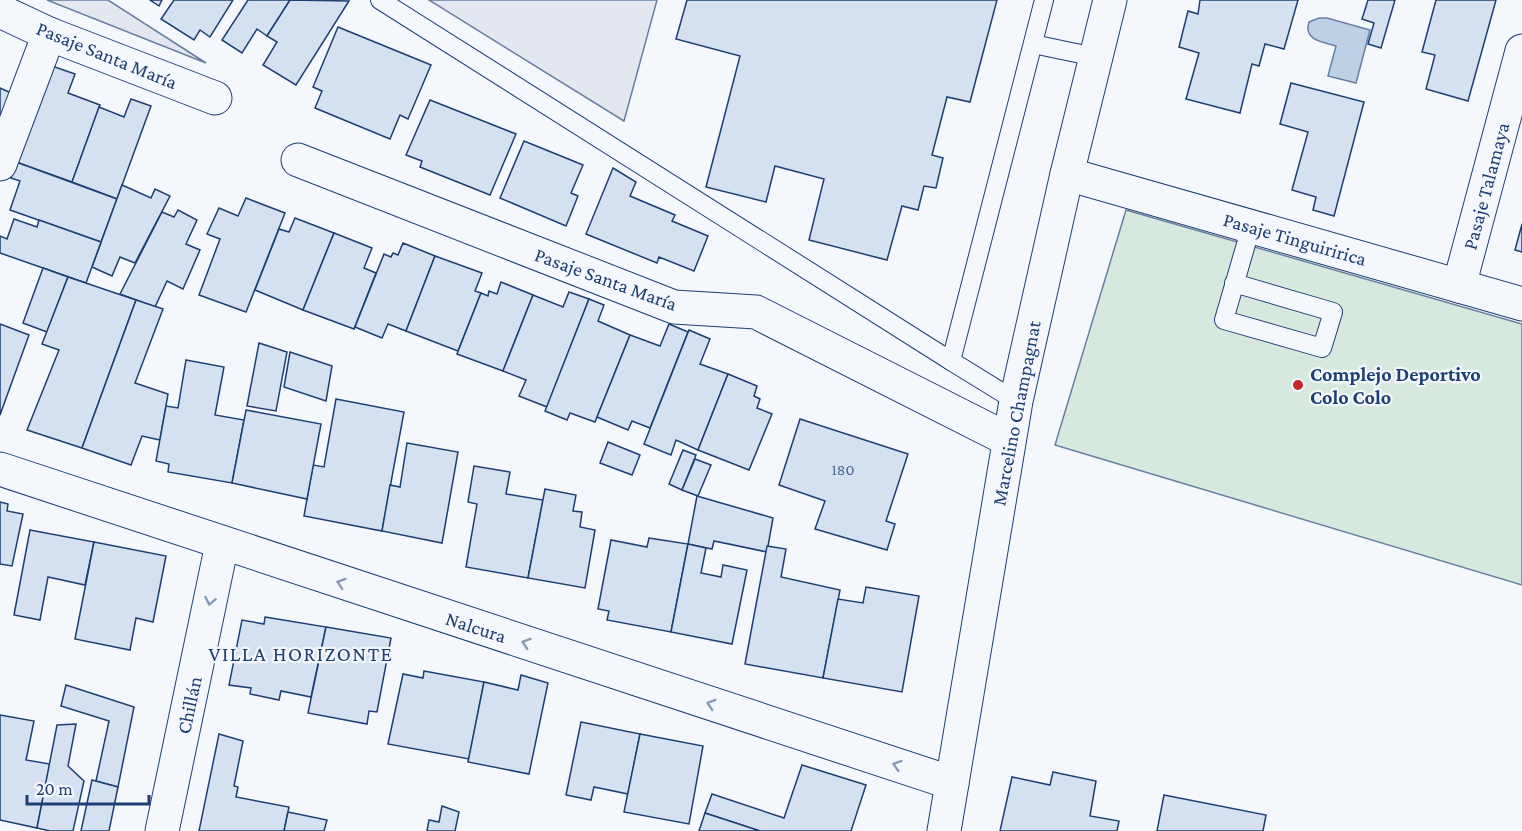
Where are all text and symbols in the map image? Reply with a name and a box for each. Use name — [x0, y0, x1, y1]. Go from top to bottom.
street label: Pasaje Santa María — [33, 17, 181, 94]
street label: Pasaje Talamaya — [1458, 120, 1515, 252]
street label: Pasaje Tinguiririca — [1221, 208, 1369, 271]
street label: Pasaje Santa María — [531, 243, 680, 316]
street label: Marcelino Champagnat — [987, 318, 1046, 508]
place label: Complejo Deportivo Colo Colo — [1310, 363, 1481, 408]
marker: Complejo Deportivo Colo Colo — [1291, 378, 1305, 392]
house number: 180 — [832, 461, 854, 478]
one-way arrow — [336, 577, 347, 590]
one-way arrow — [205, 596, 218, 606]
street label: Nalcura — [443, 607, 509, 647]
one-way arrow — [521, 638, 532, 651]
district label: VILLA HORIZONTE — [209, 642, 393, 666]
street label: Chillán — [172, 674, 206, 736]
one-way arrow — [706, 699, 717, 711]
one-way arrow — [892, 760, 903, 772]
scale bar — [27, 768, 148, 806]
text: 20 m — [36, 779, 73, 799]

